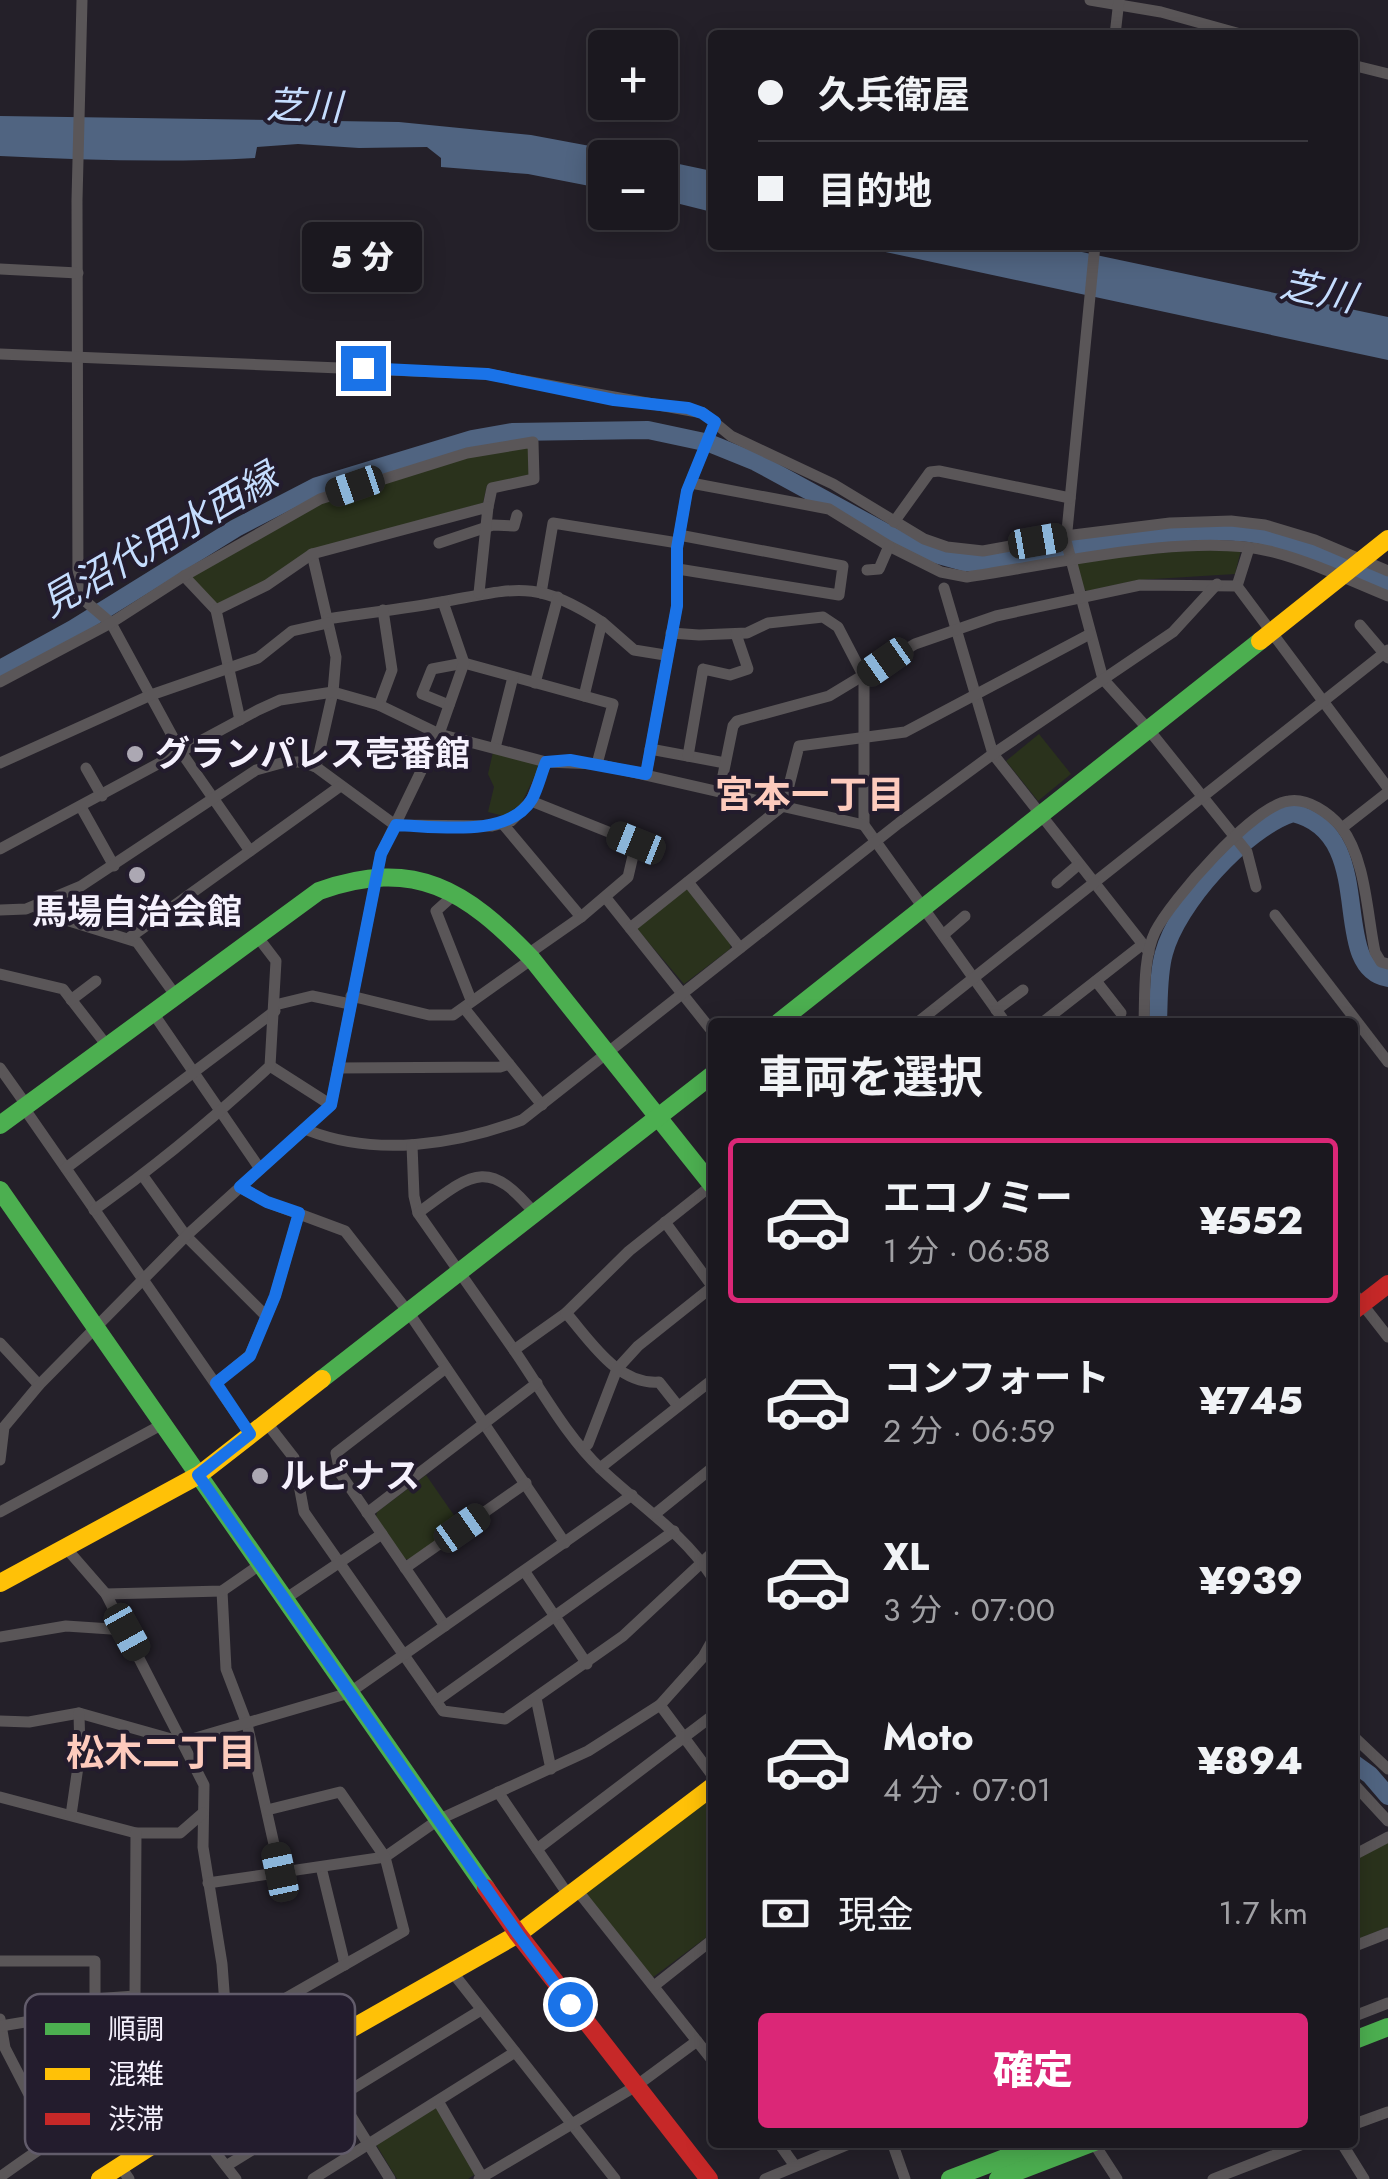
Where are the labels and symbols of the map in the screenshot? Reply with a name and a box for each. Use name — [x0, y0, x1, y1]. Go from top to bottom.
water label: 芝川 — [265, 77, 347, 134]
callout: 5 分 — [303, 223, 423, 293]
water label: 芝川 — [1275, 256, 1365, 326]
route end — [341, 346, 386, 391]
water label: 見沼代用水西縁 — [30, 447, 291, 630]
car — [322, 462, 388, 510]
car — [1006, 521, 1070, 561]
car — [852, 633, 918, 691]
place label: グランパレス壱番館 — [155, 729, 470, 779]
marker: グランパレス壱番館 — [124, 743, 146, 765]
district label: 宮本一丁目 — [715, 767, 905, 822]
car — [603, 818, 669, 868]
marker: 馬場自治会館 — [126, 864, 148, 886]
place label: 馬場自治会館 — [32, 887, 242, 937]
place label: ルピナス — [280, 1451, 420, 1501]
marker: ルピナス — [249, 1465, 271, 1487]
car — [429, 1499, 495, 1557]
car — [99, 1598, 155, 1666]
district label: 松木二丁目 — [66, 1725, 256, 1780]
car — [259, 1840, 301, 1904]
route start — [548, 1982, 593, 2027]
legend — [25, 1994, 355, 2154]
text: 順調 — [108, 2009, 164, 2050]
text: 混雑 — [108, 2054, 164, 2095]
text: 渋滞 — [108, 2099, 164, 2140]

